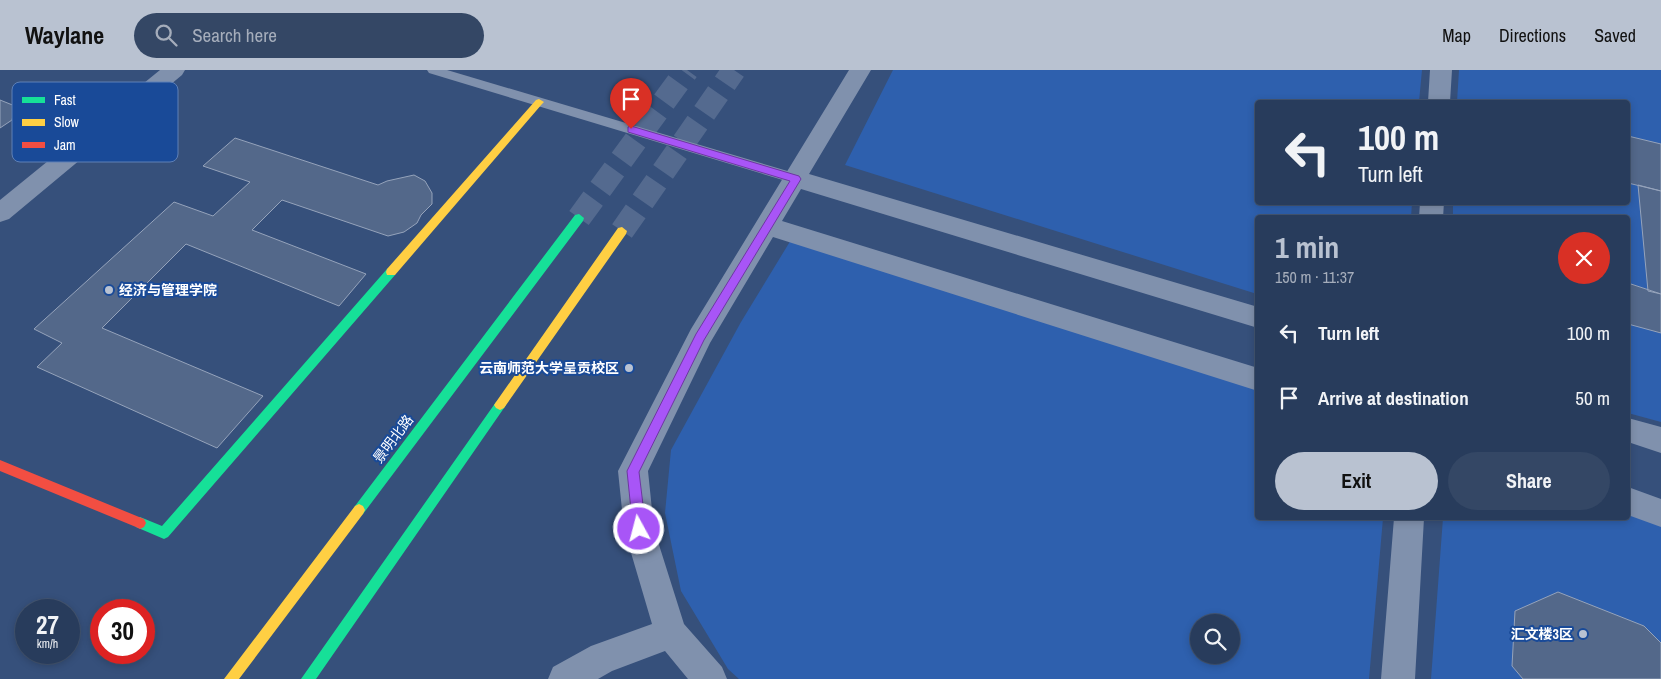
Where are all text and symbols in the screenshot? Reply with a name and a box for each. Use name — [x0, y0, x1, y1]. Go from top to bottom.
search box — [134, 13, 484, 58]
text: Waylane — [25, 19, 104, 51]
icon: search — [152, 21, 180, 49]
text: Search here — [192, 22, 277, 48]
text: Map — [1442, 23, 1471, 48]
text: Directions — [1499, 23, 1566, 48]
text: Saved — [1594, 23, 1636, 48]
pin — [610, 78, 652, 129]
legend — [12, 82, 178, 162]
icon: arrive — [617, 85, 645, 113]
text: Fast — [54, 91, 76, 109]
text: Slow — [54, 113, 80, 131]
text: 100 m — [1358, 114, 1439, 161]
icon: left — [1275, 120, 1340, 185]
text: Jam — [54, 136, 76, 154]
text: Turn left — [1358, 159, 1423, 189]
text: 1 min — [1275, 227, 1339, 267]
button: close — [1558, 232, 1610, 284]
text: 150 m · 11:37 — [1275, 266, 1354, 288]
place label: 经济与管理学院 — [119, 281, 217, 299]
marker: 经济与管理学院 — [103, 284, 115, 296]
icon: left — [1275, 319, 1303, 347]
text: Turn left — [1318, 320, 1379, 346]
text: 100 m — [1567, 320, 1610, 346]
place label: 云南师范大学呈贡校区 — [479, 359, 619, 377]
marker: 云南师范大学呈贡校区 — [623, 362, 635, 374]
icon: arrive — [1275, 384, 1303, 412]
text: Arrive at destination — [1318, 385, 1469, 411]
text: 50 m — [1575, 385, 1610, 411]
street label: 景明北路 — [369, 411, 417, 467]
button: Exit — [1275, 452, 1438, 510]
button: Share — [1448, 452, 1610, 510]
position arrow — [612, 502, 664, 554]
speed limit sign: 30 — [90, 599, 155, 664]
text: 27 — [36, 608, 59, 642]
map controls — [1190, 614, 1240, 664]
button: search — [1190, 614, 1240, 664]
place label: 汇文楼3区 — [1511, 625, 1573, 643]
marker: 汇文楼3区 — [1577, 628, 1589, 640]
text: km/h — [37, 636, 58, 652]

